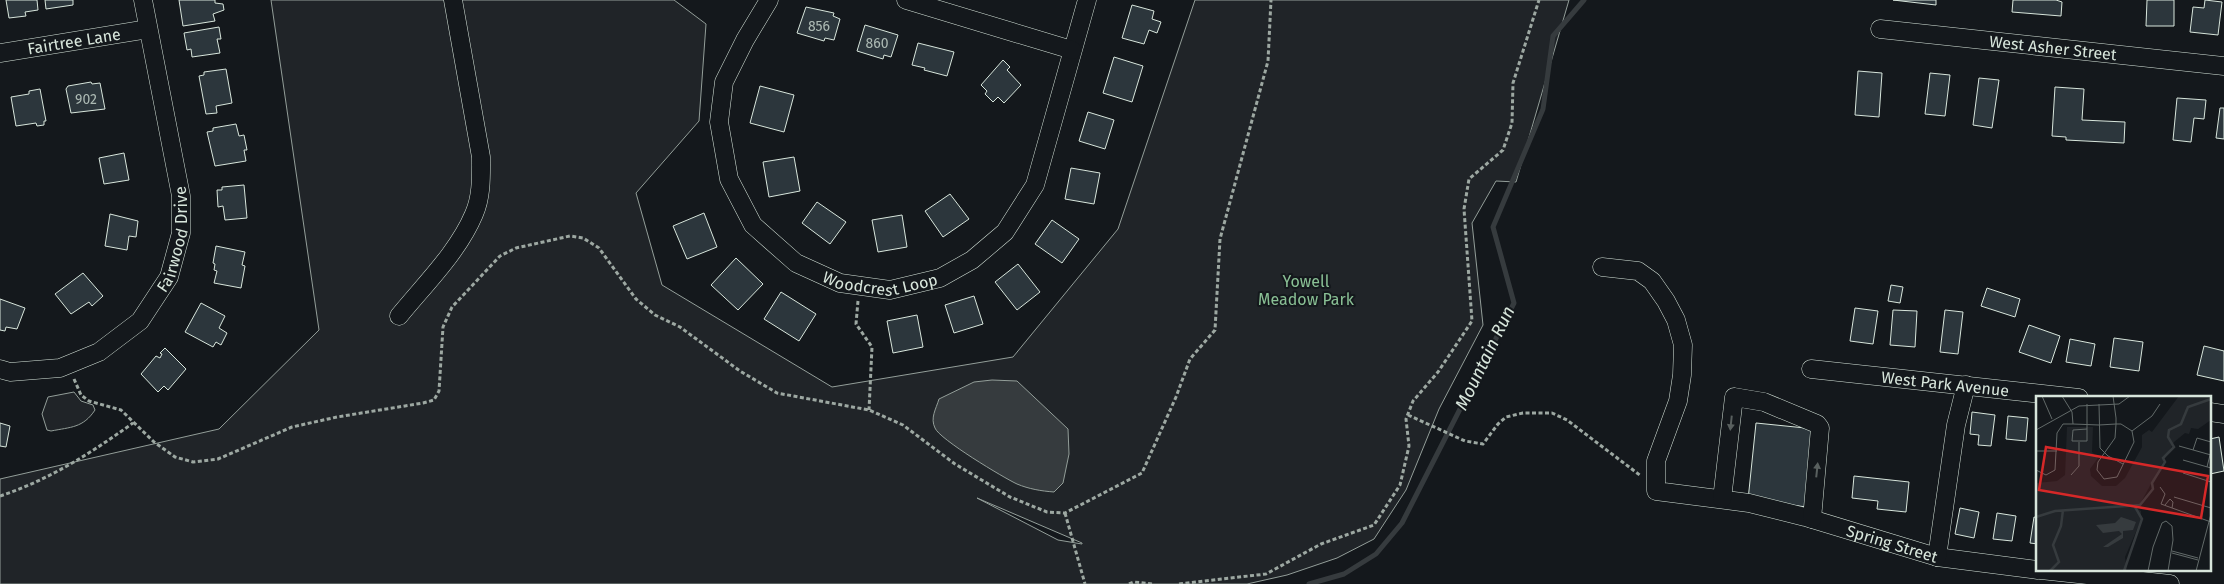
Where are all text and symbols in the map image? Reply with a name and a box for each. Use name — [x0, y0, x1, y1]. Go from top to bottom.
house number: 856 — [808, 18, 830, 35]
street label: Fairtree Lane — [26, 25, 122, 58]
street label: West Asher Street — [1988, 32, 2118, 64]
house number: 860 — [866, 35, 889, 52]
house number: 902 — [75, 91, 97, 108]
street label: Fairwood Drive — [153, 185, 192, 296]
street label: Woodcrest Loop — [820, 267, 940, 300]
park label: Yowell Meadow Park — [1258, 272, 1355, 309]
water label: Mountain Run — [1450, 302, 1520, 414]
street label: West Park Avenue — [1880, 368, 2010, 400]
inset map — [2036, 396, 2212, 572]
one-way arrow — [1727, 416, 1735, 432]
one-way arrow — [1813, 462, 1821, 478]
street label: Spring Street — [1844, 521, 1940, 567]

